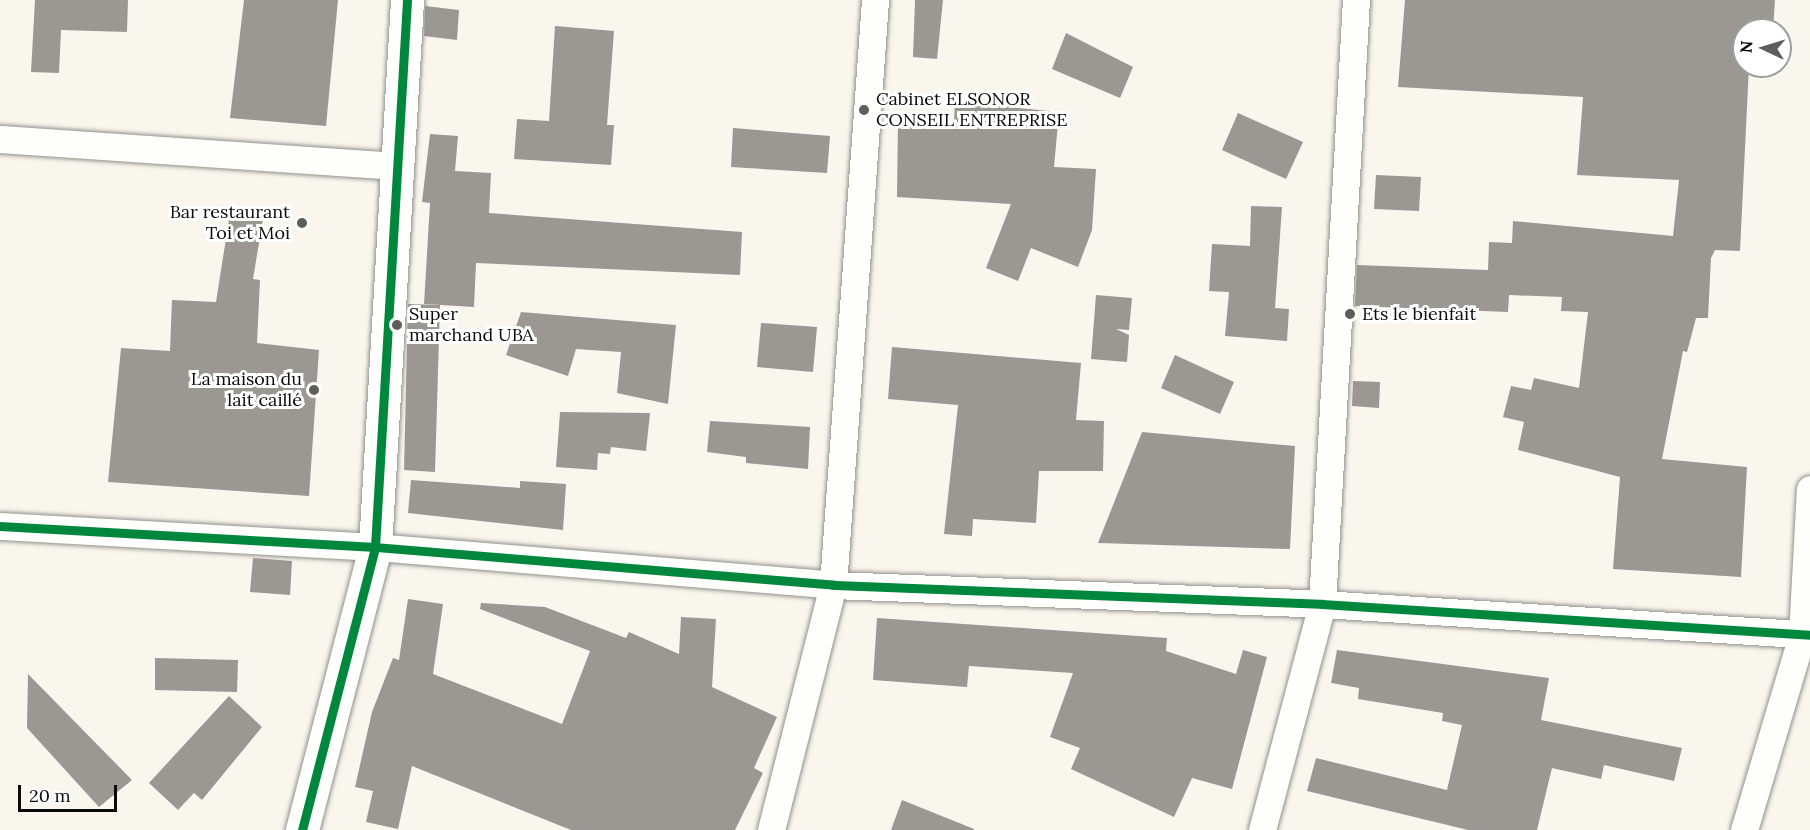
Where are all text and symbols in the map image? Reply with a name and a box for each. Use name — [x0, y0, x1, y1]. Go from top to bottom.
north arrow — [1732, 18, 1792, 78]
text: N — [1736, 40, 1756, 54]
place label: Cabinet ELSONOR CONSEIL ENTREPRISE — [876, 89, 1067, 132]
marker: Cabinet ELSONOR CONSEIL ENTREPRISE — [857, 103, 871, 117]
place label: Bar restaurant Toi et Moi — [170, 202, 290, 244]
marker: Bar restaurant Toi et Moi — [295, 216, 309, 230]
place label: Ets le bienfait — [1362, 303, 1476, 325]
place label: Super marchand UBA — [409, 304, 534, 346]
marker: Ets le bienfait — [1343, 307, 1357, 321]
marker: Super marchand UBA — [390, 318, 404, 332]
place label: La maison du lait caillé — [191, 369, 302, 412]
marker: La maison du lait caillé — [307, 383, 321, 397]
scale bar — [21, 773, 120, 811]
text: 20 m — [29, 784, 71, 807]

